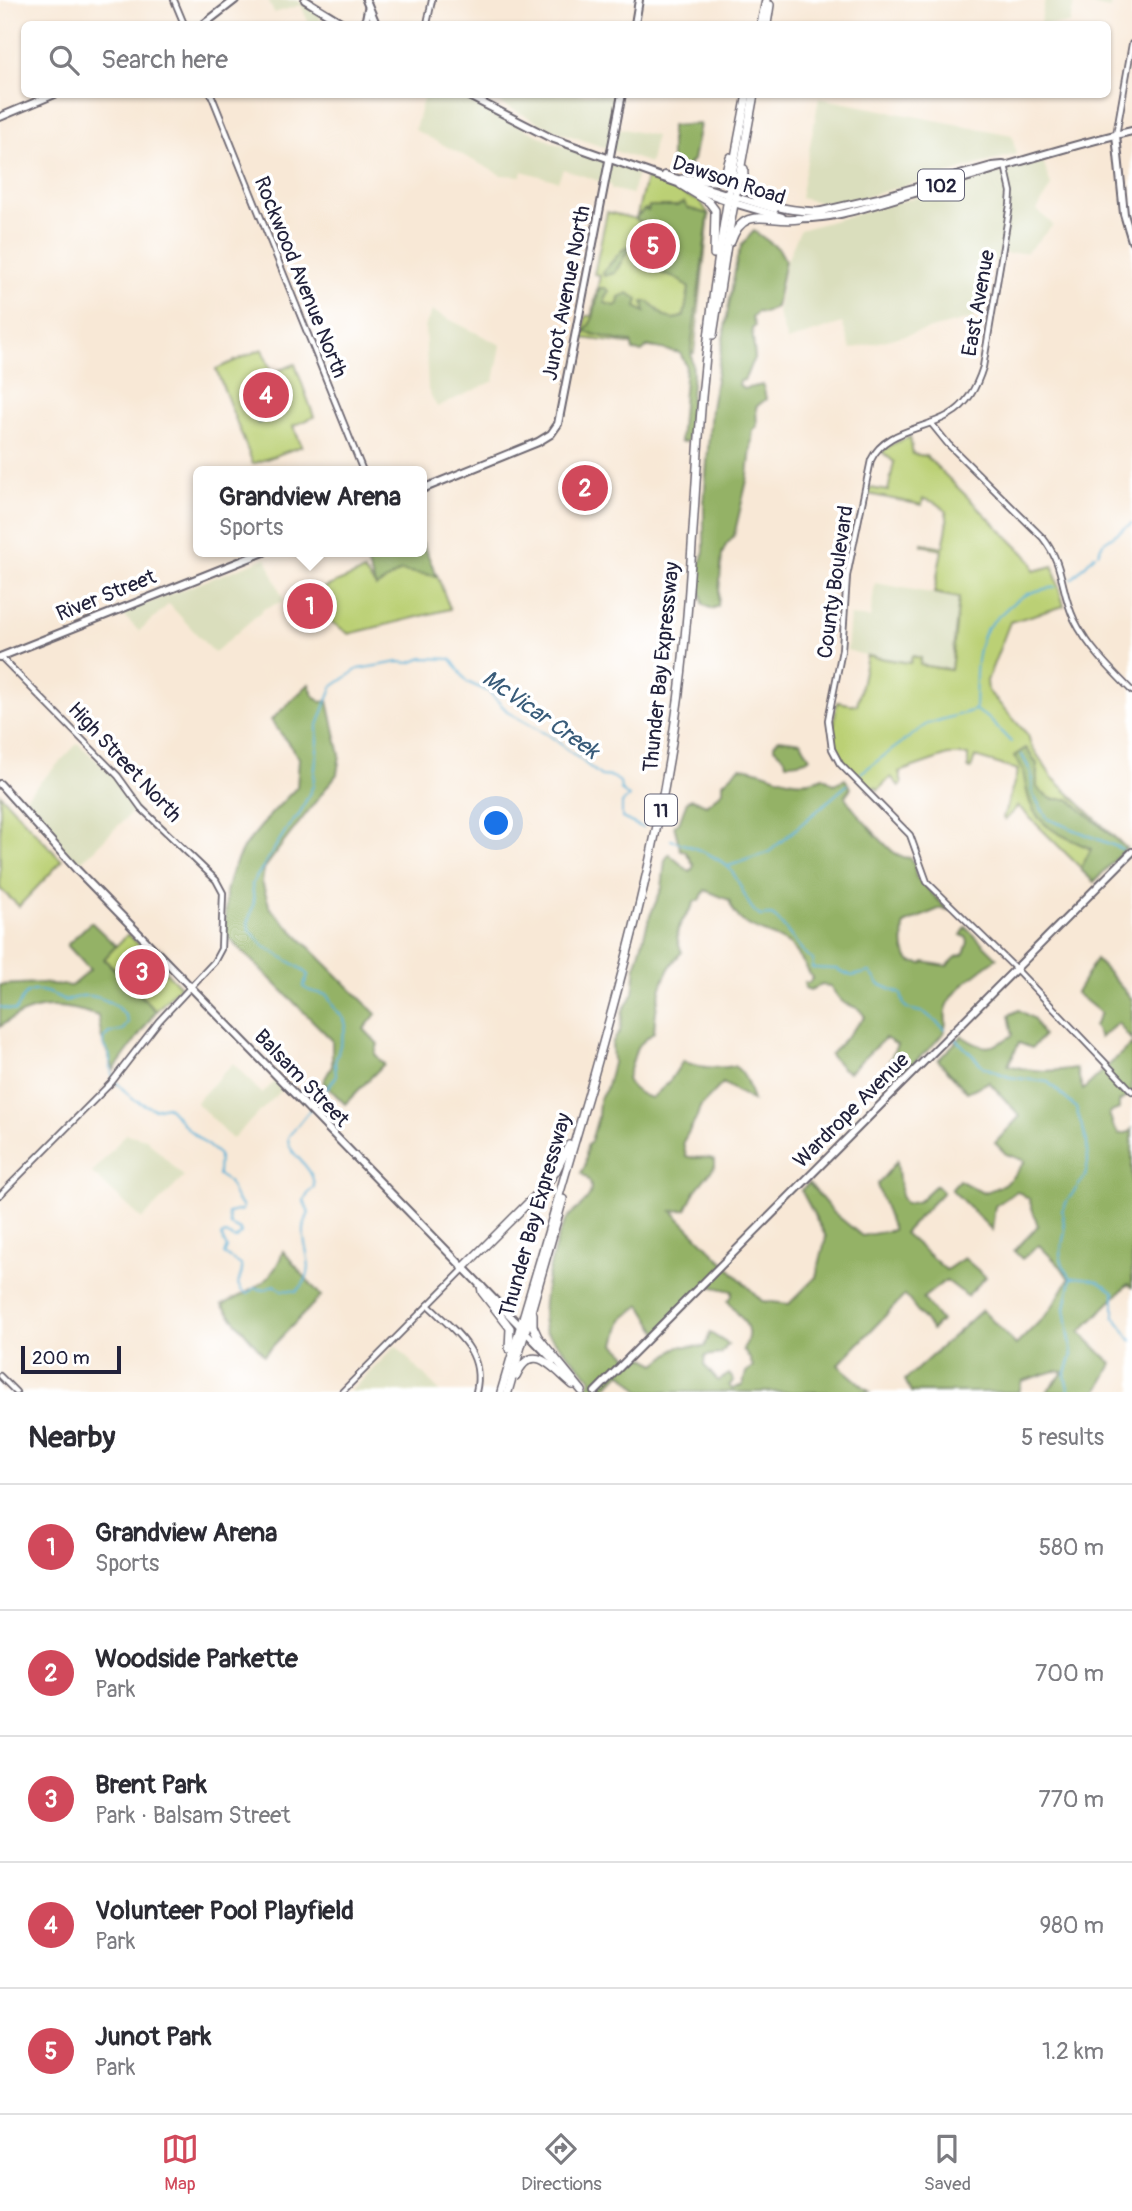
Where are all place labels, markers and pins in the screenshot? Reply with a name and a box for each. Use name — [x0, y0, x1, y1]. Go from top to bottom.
pin: 5 — [630, 220, 676, 272]
pin: 4 — [243, 369, 289, 421]
pin: 2 — [562, 462, 608, 514]
pin: 1 — [287, 580, 333, 632]
pin: 3 — [119, 946, 165, 998]

